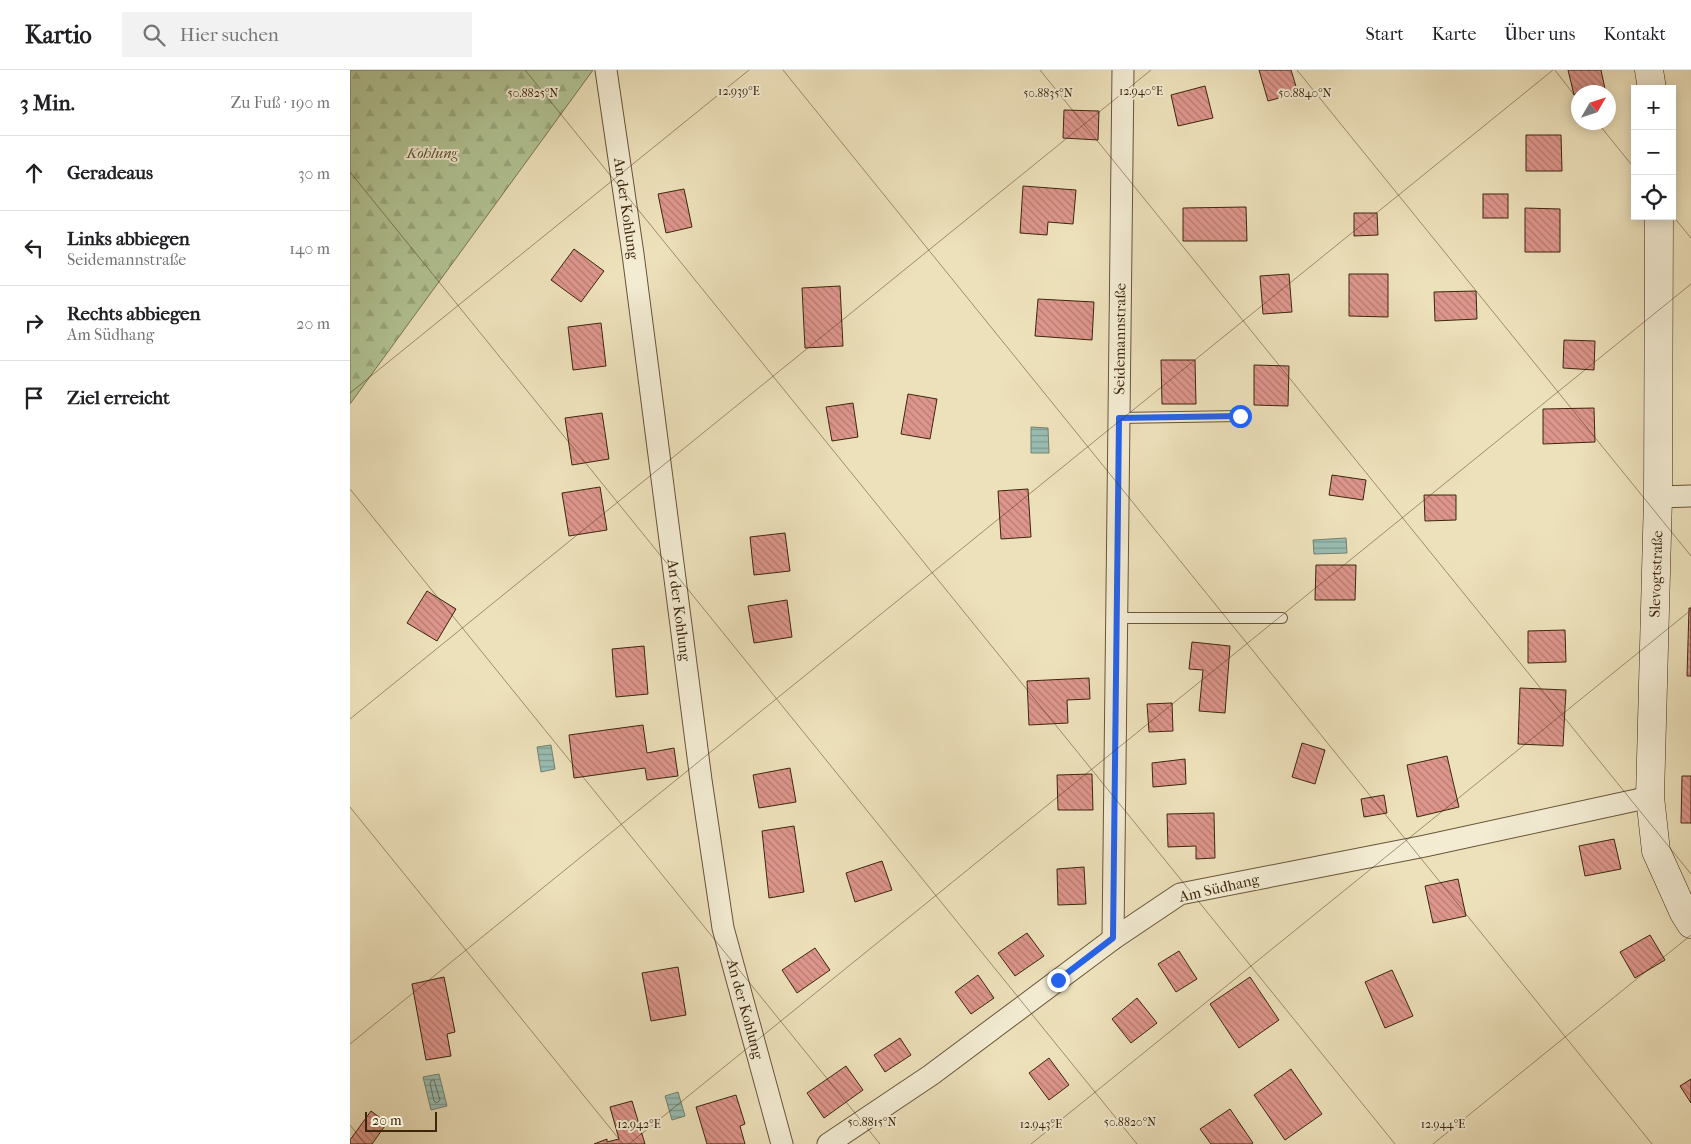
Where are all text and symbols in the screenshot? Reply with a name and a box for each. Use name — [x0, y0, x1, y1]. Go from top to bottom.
search box — [122, 12, 472, 57]
text: Kartio — [25, 21, 92, 49]
icon: search — [140, 21, 168, 49]
text: Hier suchen — [180, 24, 279, 46]
text: Start — [1365, 24, 1404, 45]
text: Karte — [1432, 24, 1476, 45]
text: Über uns — [1504, 24, 1575, 45]
text: Kontakt — [1603, 24, 1666, 45]
text: 12.939°E — [718, 84, 760, 98]
text: 12.940°E — [1119, 84, 1163, 98]
north arrow — [1571, 85, 1616, 130]
map controls — [1631, 85, 1676, 220]
button: + — [1631, 85, 1676, 130]
text: 50.8825°N — [508, 86, 558, 100]
text: 50.8835°N — [1023, 86, 1073, 100]
text: 50.8840°N — [1278, 86, 1332, 100]
text: 3 Min. — [20, 91, 75, 115]
text: Zu Fuß · 190 m — [231, 93, 330, 112]
button: − — [1631, 130, 1676, 175]
park label: Kohlung — [406, 144, 458, 162]
street label: An der Kohlung — [610, 155, 643, 261]
icon: ahead — [20, 159, 48, 187]
text: Geradeaus — [67, 162, 153, 184]
text: 30 m — [298, 164, 330, 183]
button: locate — [1631, 175, 1676, 220]
text: Links abbiegen — [67, 228, 190, 250]
icon: left — [20, 234, 48, 262]
text: 140 m — [289, 239, 330, 258]
text: Seidemannstraße — [67, 250, 186, 269]
street label: Seidemannstraße — [1110, 282, 1130, 395]
text: Rechts abbiegen — [67, 303, 201, 325]
icon: right — [20, 309, 48, 337]
text: 20 m — [296, 314, 330, 333]
text: Am Südhang — [67, 325, 154, 344]
icon: arrive — [20, 384, 48, 412]
text: Ziel erreicht — [67, 387, 170, 409]
route start — [1229, 405, 1252, 428]
street label: Slevogtstraße — [1645, 529, 1667, 618]
street label: An der Kohlung — [663, 557, 695, 663]
street label: Am Südhang — [1176, 870, 1262, 906]
street label: An der Kohlung — [723, 956, 768, 1062]
route end — [1047, 969, 1070, 992]
scale bar — [365, 1109, 438, 1132]
text: 20 m — [372, 1112, 402, 1129]
text: 50.8815°N — [847, 1115, 897, 1129]
text: 50.8820°N — [1104, 1115, 1156, 1129]
text: 12.942°E — [617, 1117, 661, 1131]
text: 12.943°E — [1020, 1117, 1062, 1131]
text: 12.944°E — [1421, 1117, 1465, 1131]

